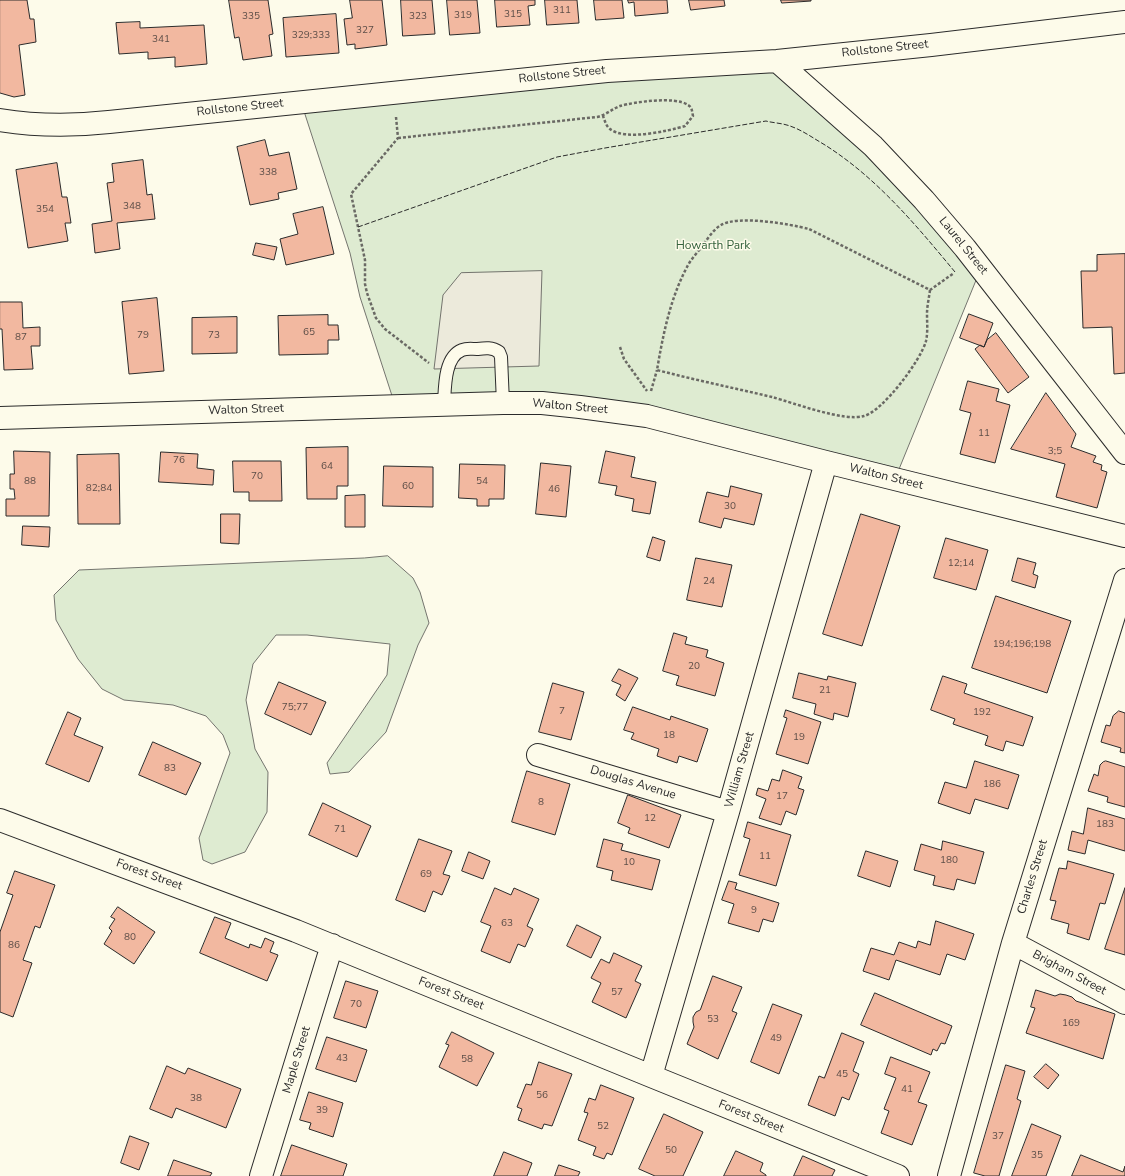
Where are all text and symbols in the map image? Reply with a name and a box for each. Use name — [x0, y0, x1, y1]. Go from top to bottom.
house number: 311 — [553, 5, 571, 17]
house number: 315 — [504, 9, 522, 21]
house number: 319 — [454, 10, 472, 22]
house number: 335 — [242, 11, 260, 23]
house number: 323 — [409, 11, 427, 23]
house number: 327 — [356, 25, 374, 37]
house number: 329;333 — [292, 30, 330, 42]
house number: 341 — [152, 34, 170, 46]
street label: Rollstone Street — [841, 37, 929, 61]
street label: Rollstone Street — [518, 63, 606, 87]
street label: Rollstone Street — [196, 96, 284, 120]
house number: 338 — [259, 167, 277, 179]
house number: 348 — [123, 201, 141, 213]
house number: 354 — [36, 204, 54, 216]
street label: Laurel Street — [936, 214, 990, 278]
park label: Howarth Park — [676, 239, 750, 253]
house number: 65 — [303, 327, 315, 339]
house number: 79 — [137, 330, 149, 342]
house number: 73 — [208, 330, 220, 342]
house number: 87 — [15, 332, 27, 344]
street label: Walton Street — [532, 397, 608, 417]
street label: Walton Street — [208, 401, 284, 419]
house number: 11 — [978, 428, 990, 440]
house number: 3;5 — [1048, 446, 1062, 458]
house number: 76 — [173, 455, 185, 467]
house number: 64 — [321, 461, 333, 473]
street label: Walton Street — [847, 461, 925, 493]
house number: 70 — [251, 471, 263, 483]
house number: 88 — [24, 476, 36, 488]
house number: 54 — [476, 476, 488, 488]
house number: 60 — [402, 481, 414, 493]
house number: 82;84 — [86, 483, 112, 495]
house number: 46 — [548, 484, 560, 496]
house number: 30 — [724, 501, 736, 513]
house number: 12;14 — [948, 558, 974, 570]
house number: 24 — [703, 576, 715, 588]
house number: 194;196;198 — [993, 639, 1051, 651]
house number: 20 — [688, 661, 700, 673]
house number: 21 — [819, 685, 831, 697]
house number: 75;77 — [282, 702, 308, 714]
house number: 7 — [559, 706, 565, 718]
house number: 192 — [973, 707, 991, 719]
house number: 18 — [663, 730, 675, 742]
street label: William Street — [722, 730, 758, 810]
house number: 19 — [793, 732, 805, 744]
house number: 83 — [164, 763, 176, 775]
street label: Douglas Avenue — [588, 763, 678, 803]
house number: 186 — [983, 779, 1001, 791]
house number: 17 — [776, 791, 788, 803]
house number: 8 — [538, 797, 544, 809]
house number: 12 — [644, 813, 656, 825]
house number: 183 — [1096, 819, 1114, 831]
house number: 71 — [334, 824, 346, 836]
street label: Charles Street — [1015, 838, 1051, 916]
house number: 11 — [759, 851, 771, 863]
house number: 180 — [940, 855, 958, 867]
street label: Forest Street — [114, 856, 184, 894]
house number: 10 — [623, 857, 635, 869]
house number: 69 — [420, 869, 432, 881]
house number: 9 — [751, 905, 757, 917]
house number: 63 — [501, 918, 513, 930]
house number: 80 — [124, 932, 136, 944]
house number: 86 — [8, 940, 20, 952]
street label: Brigham Street — [1030, 948, 1108, 998]
street label: Forest Street — [416, 974, 486, 1014]
house number: 57 — [611, 987, 623, 999]
house number: 70 — [350, 999, 362, 1011]
house number: 53 — [707, 1014, 719, 1026]
house number: 169 — [1062, 1018, 1080, 1030]
street label: Maple Street — [280, 1025, 314, 1095]
house number: 49 — [770, 1033, 782, 1045]
house number: 43 — [336, 1053, 348, 1065]
house number: 58 — [461, 1054, 473, 1066]
house number: 45 — [836, 1069, 848, 1081]
house number: 41 — [901, 1084, 913, 1096]
house number: 56 — [536, 1090, 548, 1102]
house number: 38 — [190, 1093, 202, 1105]
street label: Forest Street — [716, 1097, 786, 1137]
house number: 39 — [316, 1105, 328, 1117]
house number: 52 — [597, 1121, 609, 1133]
house number: 37 — [992, 1131, 1004, 1143]
house number: 50 — [665, 1145, 677, 1157]
house number: 35 — [1031, 1150, 1043, 1162]

